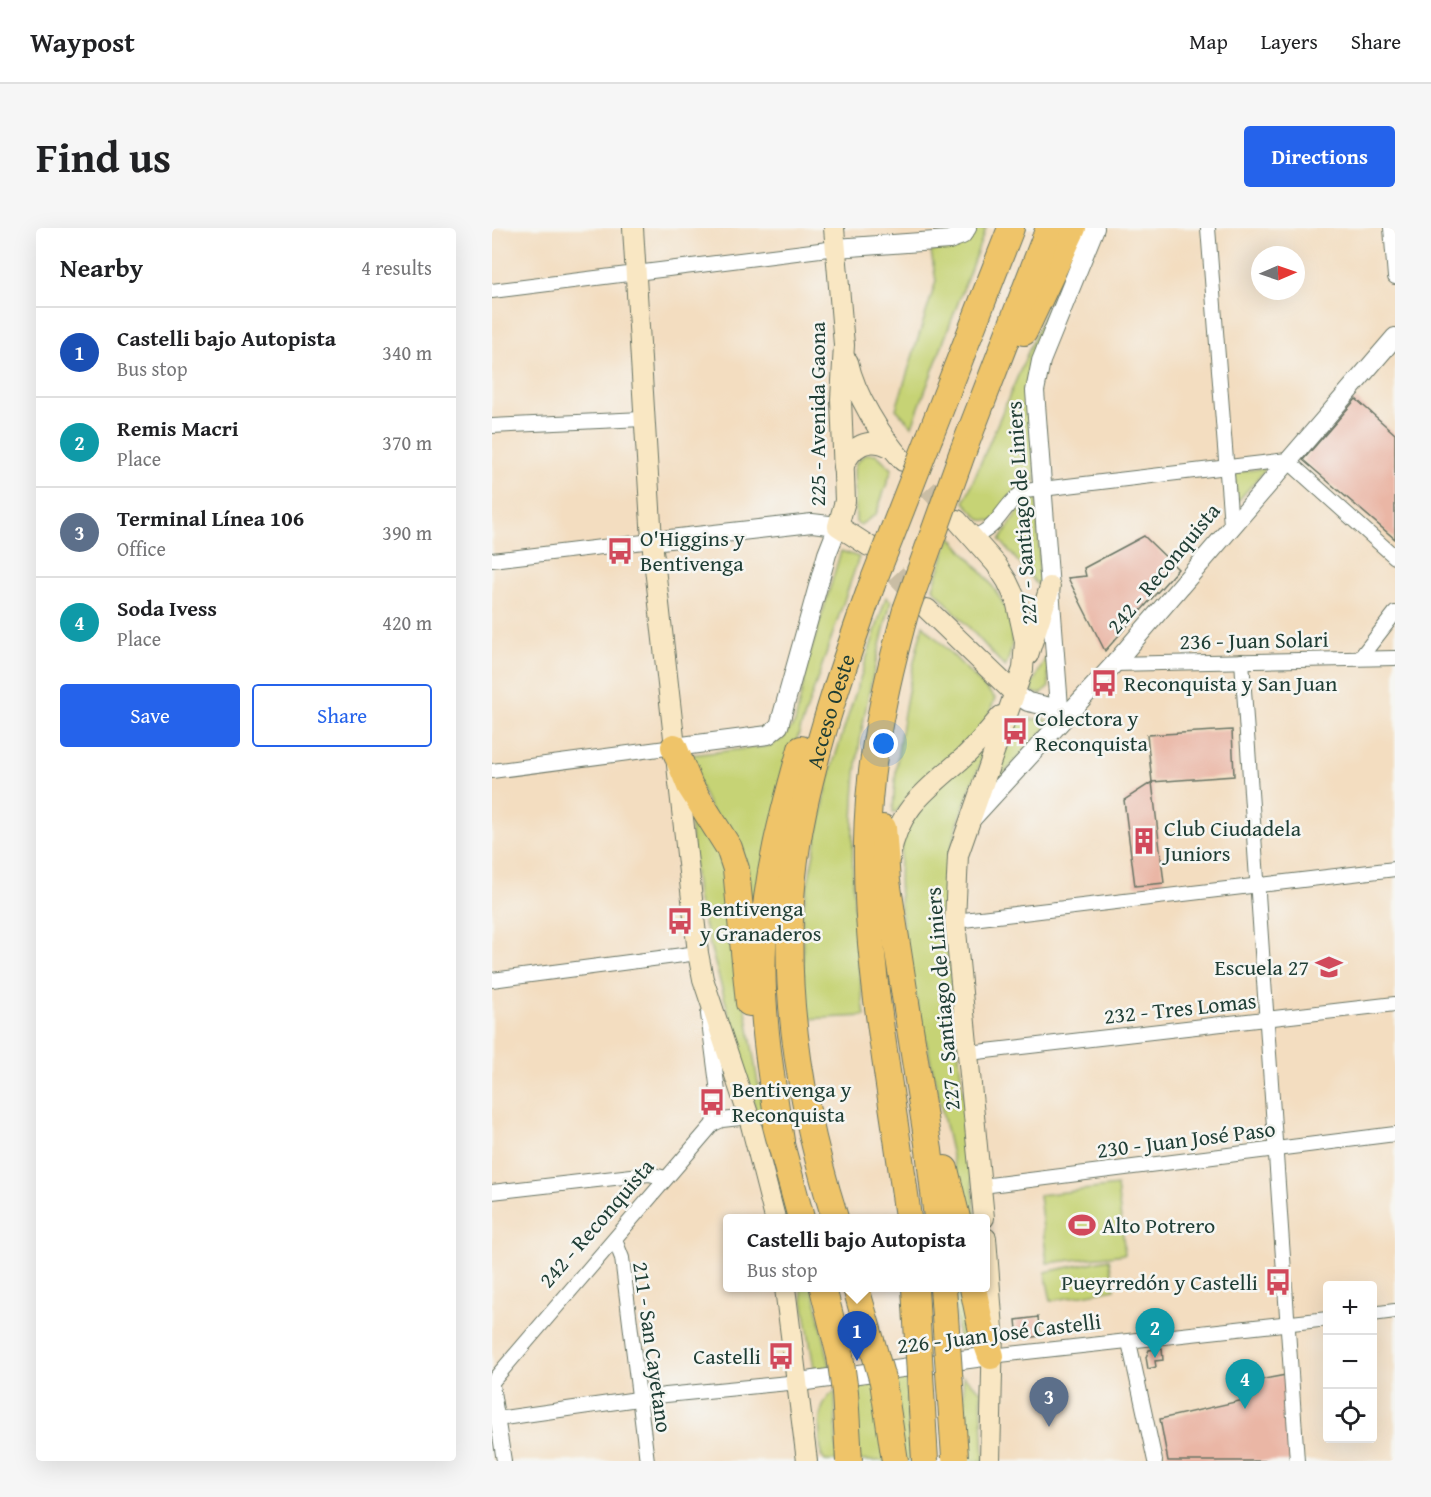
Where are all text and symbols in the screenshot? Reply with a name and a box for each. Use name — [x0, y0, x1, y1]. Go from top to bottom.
text: Waypost — [30, 21, 135, 62]
text: Map — [1189, 26, 1228, 57]
text: Layers — [1261, 26, 1318, 57]
text: Share — [1351, 26, 1401, 57]
text: Find us — [36, 126, 171, 187]
button: Directions — [1244, 126, 1395, 187]
north arrow — [1251, 246, 1305, 300]
text: Nearby — [60, 248, 143, 287]
text: 4 results — [361, 253, 432, 282]
street label: 225 - Avenida Gaona — [801, 321, 833, 506]
text: Castelli bajo Autopista — [117, 322, 336, 354]
text: 1 — [74, 338, 85, 367]
text: 340 m — [382, 338, 432, 367]
text: Bus stop — [117, 354, 188, 383]
street label: 227 - Santiago de Liniers — [997, 400, 1045, 626]
text: Remis Macri — [117, 412, 239, 444]
text: 2 — [74, 428, 85, 457]
text: 370 m — [382, 428, 432, 457]
text: Place — [117, 444, 161, 473]
street label: 242 - Reconquista — [1099, 495, 1228, 640]
text: Terminal Línea 106 — [117, 502, 304, 534]
text: 3 — [74, 518, 85, 547]
text: 390 m — [382, 518, 432, 547]
place label: O'Higgins y Bentivenga — [640, 522, 745, 579]
text: Office — [117, 534, 166, 563]
bus stop icon: O'Higgins y Bentivenga — [605, 536, 635, 566]
text: Soda Ivess — [117, 592, 217, 624]
text: 4 — [74, 608, 85, 637]
text: 420 m — [382, 608, 432, 637]
street label: 236 - Juan Solari — [1179, 623, 1329, 657]
text: Place — [117, 624, 161, 653]
street label: Acceso Oeste — [798, 650, 863, 772]
place label: Reconquista y San Juan — [1124, 667, 1338, 699]
bus stop icon: Reconquista y San Juan — [1089, 668, 1119, 698]
button: Save — [60, 684, 240, 747]
button: Share — [252, 684, 432, 747]
place label: Colectora y Reconquista — [1035, 702, 1148, 759]
bus stop icon: Colectora y Reconquista — [1000, 716, 1030, 746]
your location — [869, 729, 898, 758]
place label: Club Ciudadela Juniors — [1161, 812, 1302, 869]
building icon: Club Ciudadela Juniors — [1129, 826, 1159, 856]
street label: 227 - Santiago de Liniers — [916, 886, 968, 1112]
place label: Bentivenga y Granaderos — [699, 892, 822, 949]
bus stop icon: Bentivenga y Granaderos — [665, 906, 695, 936]
place label: Escuela 27 — [1215, 951, 1309, 983]
school or university icon: Escuela 27 — [1314, 952, 1344, 982]
street label: 232 - Tres Lomas — [1102, 984, 1258, 1032]
place label: Bentivenga y Reconquista — [732, 1073, 851, 1130]
bus stop icon: Bentivenga y Reconquista — [697, 1087, 727, 1117]
street label: 230 - Juan José Paso — [1095, 1112, 1277, 1166]
street label: 242 - Reconquista — [531, 1151, 662, 1295]
place label: Alto Potrero — [1102, 1209, 1215, 1241]
sports icon: Alto Potrero — [1067, 1210, 1097, 1240]
popup — [723, 1214, 990, 1292]
text: Castelli bajo Autopista — [747, 1223, 966, 1255]
text: Bus stop — [747, 1255, 817, 1284]
street label: 211 - San Cayetano — [625, 1259, 681, 1435]
place label: Pueyrredón y Castelli — [1061, 1266, 1258, 1298]
bus stop icon: Pueyrredón y Castelli — [1263, 1267, 1293, 1297]
map controls — [1323, 1281, 1377, 1443]
button: + — [1323, 1281, 1377, 1335]
street label: 226 - Juan José Castelli — [895, 1305, 1103, 1361]
pin: 2 — [1136, 1308, 1174, 1358]
pin: 1 — [838, 1312, 877, 1361]
button: − — [1323, 1335, 1377, 1389]
place label: Castelli — [693, 1340, 761, 1372]
bus stop icon: Castelli — [766, 1341, 796, 1371]
pin: 4 — [1226, 1360, 1264, 1409]
pin: 3 — [1030, 1378, 1068, 1427]
button: locate — [1323, 1389, 1377, 1443]

